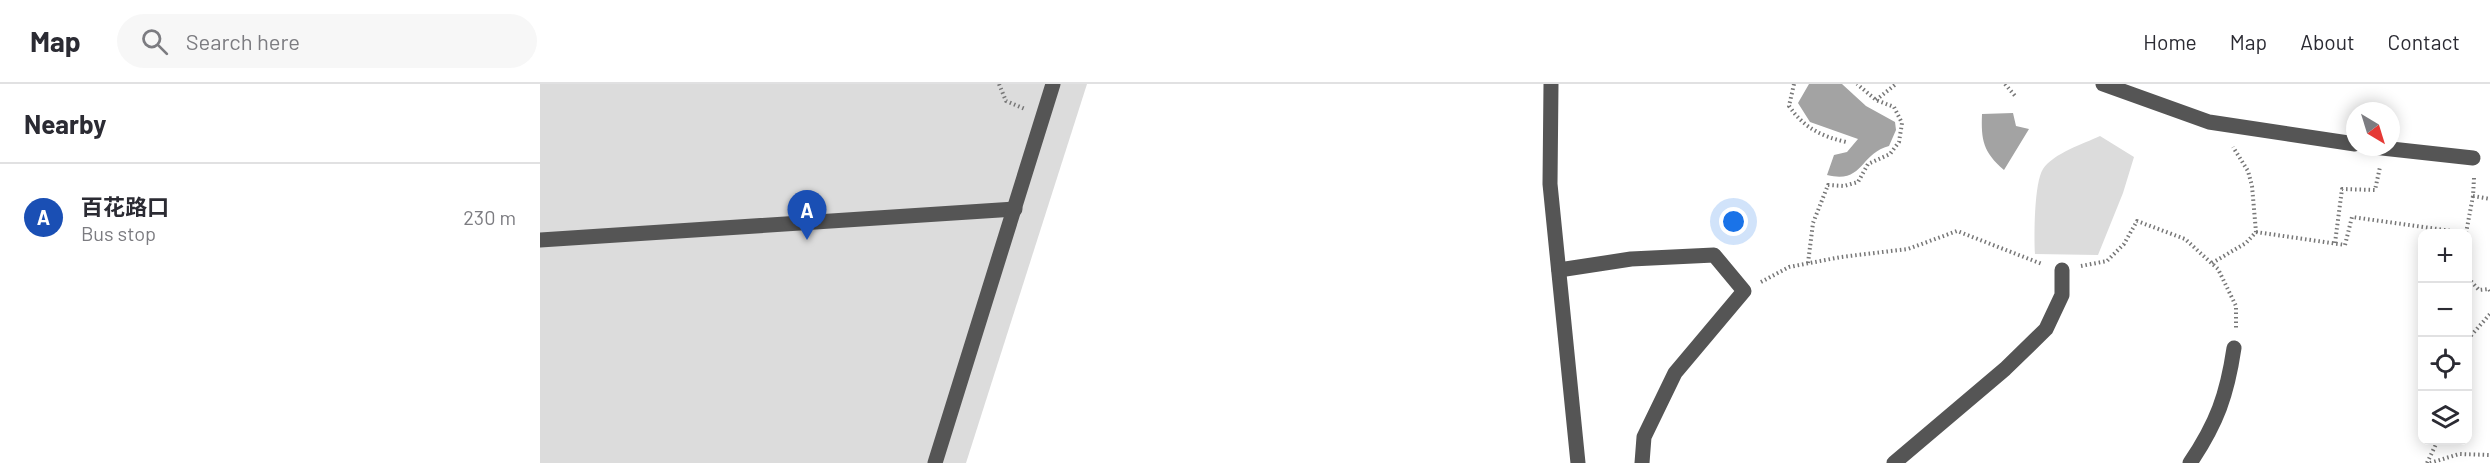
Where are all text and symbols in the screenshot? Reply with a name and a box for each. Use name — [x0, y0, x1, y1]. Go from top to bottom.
search box — [117, 14, 537, 68]
text: Map — [30, 24, 81, 58]
icon: search — [138, 25, 171, 58]
text: Search here — [186, 28, 300, 54]
text: Home — [2143, 29, 2197, 54]
text: Map — [2230, 29, 2267, 54]
text: About — [2300, 29, 2355, 54]
text: Contact — [2388, 29, 2460, 54]
north arrow — [2346, 102, 2400, 156]
text: Nearby — [24, 108, 106, 139]
pin: A — [788, 190, 826, 240]
text: 百花路口 — [81, 193, 169, 219]
text: A — [37, 205, 50, 229]
text: 230 m — [463, 205, 516, 229]
your location — [1719, 207, 1748, 236]
text: Bus stop — [81, 221, 156, 245]
map controls — [2418, 229, 2472, 445]
button: + — [2418, 229, 2472, 283]
button: − — [2418, 283, 2472, 337]
button: locate — [2418, 337, 2472, 391]
button: layers — [2418, 391, 2472, 445]

